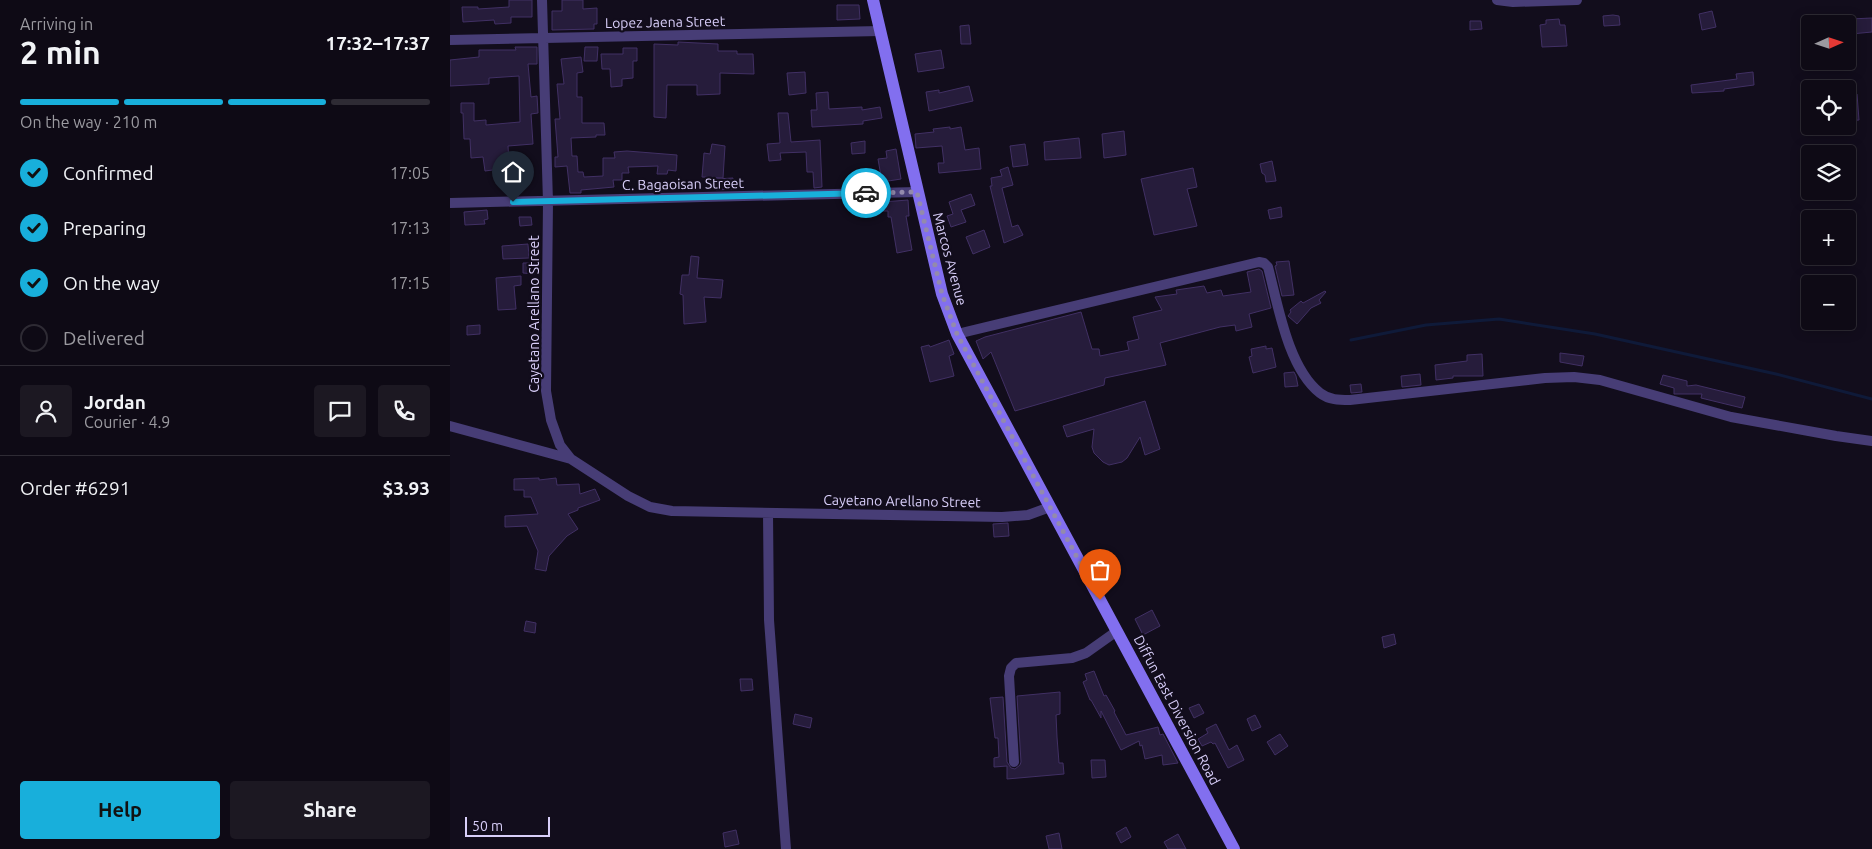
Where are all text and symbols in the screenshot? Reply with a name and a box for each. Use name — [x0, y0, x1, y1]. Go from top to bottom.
street label: Lopez Jaena Street — [605, 13, 726, 31]
text: Arriving in — [20, 15, 93, 33]
north arrow — [1801, 15, 1856, 70]
map controls — [1801, 15, 1856, 330]
text: 17:32–17:37 — [325, 32, 430, 54]
text: 2 min — [20, 34, 101, 70]
button: locate — [1801, 80, 1856, 135]
text: On the way · 210 m — [20, 113, 157, 131]
button: layers — [1801, 145, 1856, 200]
pin — [492, 151, 534, 202]
icon: home — [499, 158, 527, 186]
icon: check — [20, 159, 48, 187]
text: Confirmed — [63, 162, 154, 184]
text: 17:05 — [390, 164, 430, 182]
courier — [841, 168, 891, 218]
street label: C. Bagaoisan Street — [622, 175, 745, 193]
icon: car — [852, 179, 880, 207]
button: + — [1801, 210, 1856, 265]
street label: Marcos Avenue — [930, 211, 970, 307]
icon: check — [20, 214, 48, 242]
text: Preparing — [63, 217, 147, 239]
text: 17:13 — [390, 219, 430, 237]
street label: Cayetano Arellano Street — [526, 235, 542, 393]
icon: check — [20, 269, 48, 297]
text: On the way — [63, 272, 160, 294]
text: 17:15 — [390, 274, 430, 292]
button: − — [1801, 275, 1856, 330]
text: Delivered — [63, 327, 145, 349]
button: person — [20, 385, 72, 437]
button: chat — [314, 385, 366, 437]
button: phone — [378, 385, 430, 437]
text: Jordan — [84, 391, 146, 413]
text: Courier · 4.9 — [84, 413, 170, 431]
text: Order #6291 — [20, 477, 130, 499]
text: $3.93 — [382, 477, 430, 499]
street label: Cayetano Arellano Street — [823, 492, 981, 510]
pin — [1079, 549, 1121, 600]
icon: bag — [1086, 556, 1114, 584]
street label: Diffun East Diversion Road — [1131, 632, 1223, 788]
button: Help — [20, 781, 220, 839]
button: Share — [230, 781, 430, 839]
scale bar — [465, 814, 550, 837]
text: 50 m — [472, 818, 503, 834]

